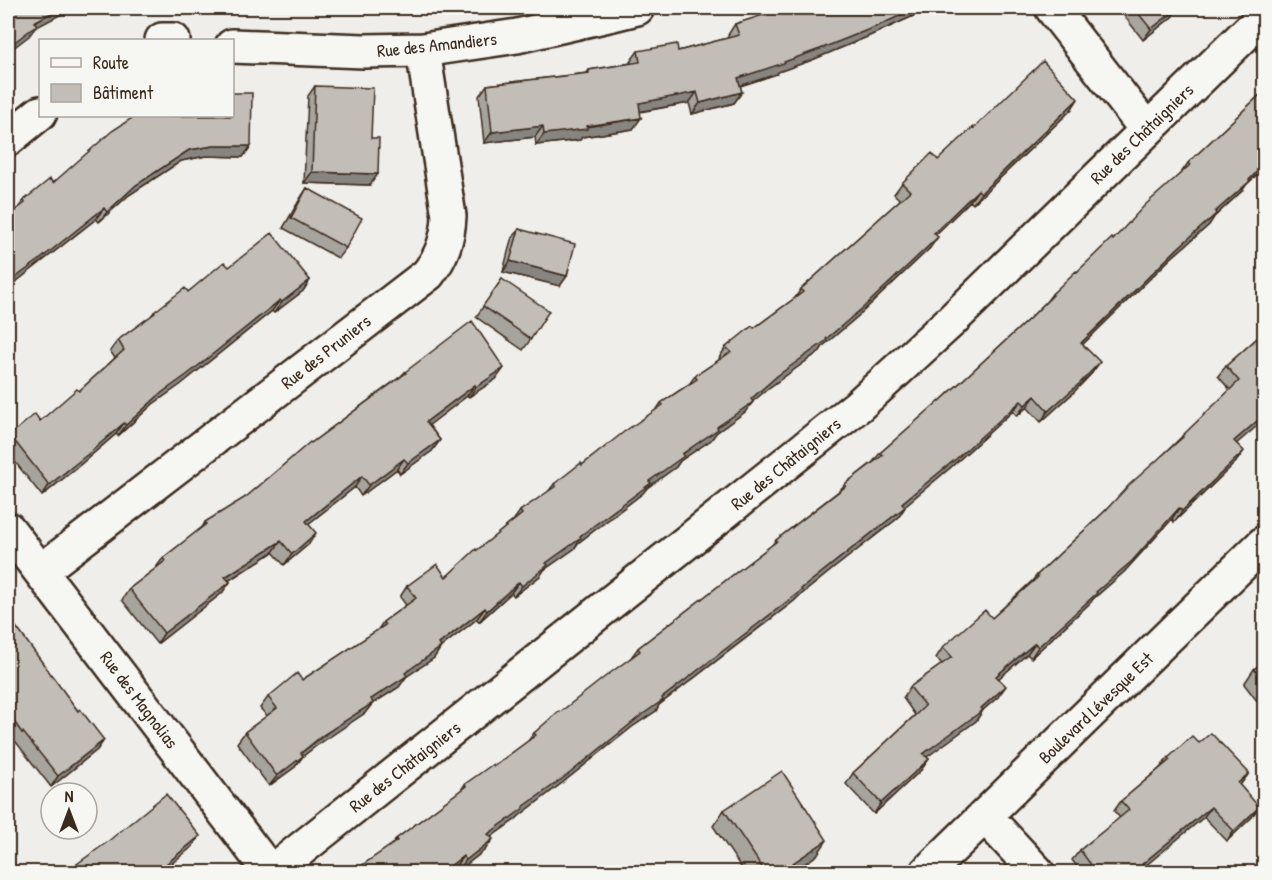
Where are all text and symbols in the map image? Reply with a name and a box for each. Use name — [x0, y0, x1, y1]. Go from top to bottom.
street label: Rue des Amandiers — [376, 26, 498, 63]
legend — [39, 39, 234, 117]
text: Route — [93, 50, 129, 75]
street label: Rue des Châtaigniers — [1084, 78, 1199, 189]
text: Bâtiment — [93, 80, 154, 105]
street label: Rue des Pruniers — [275, 308, 376, 395]
street label: Rue des Châtaigniers — [725, 411, 846, 516]
street label: Rue des Magnolias — [95, 646, 184, 754]
street label: Boulevard Lévesque Est — [1033, 646, 1159, 769]
street label: Rue des Châtaigniers — [344, 715, 466, 818]
north arrow — [39, 781, 99, 841]
text: N — [65, 785, 74, 807]

